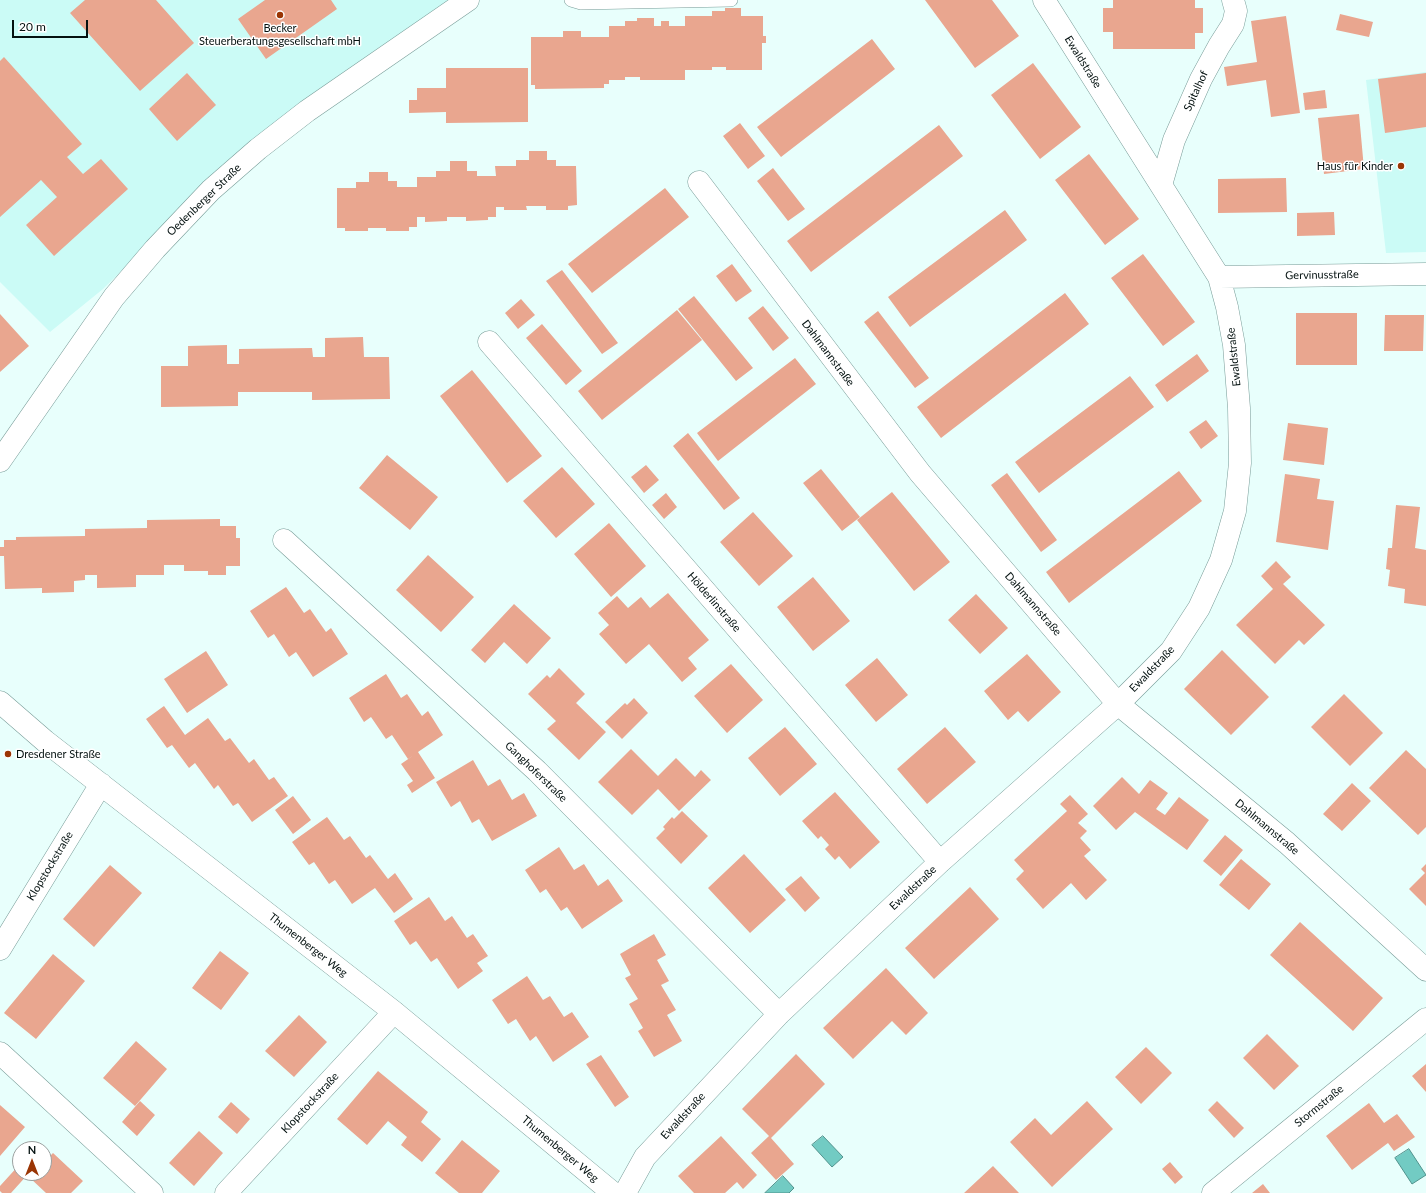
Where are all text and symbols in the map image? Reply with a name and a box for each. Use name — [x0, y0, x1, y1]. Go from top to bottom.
marker: Becker Steuerberatungsgesellschaft mbH — [275, 10, 285, 20]
scale bar — [14, 12, 90, 38]
text: 20 m — [19, 19, 46, 34]
place label: Becker Steuerberatungsgesellschaft mbH — [199, 21, 361, 47]
street label: Ewaldstraße — [1062, 33, 1104, 91]
street label: Spitalhof — [1181, 69, 1211, 113]
place label: Haus für Kinder — [1317, 159, 1393, 173]
street label: Oedenberger Straße — [164, 161, 244, 239]
marker: Haus für Kinder — [1396, 161, 1406, 171]
street label: Gervinusstraße — [1285, 268, 1359, 282]
street label: Dahlmannstraße — [799, 317, 857, 389]
street label: Ewaldstraße — [1224, 327, 1244, 387]
street label: Hölderlinstraße — [685, 569, 743, 635]
street label: Dahlmannstraße — [1002, 570, 1064, 638]
street label: Ewaldstraße — [1127, 643, 1177, 695]
street label: Ganghoferstraße — [502, 739, 570, 805]
place label: Dresdener Straße — [16, 747, 101, 761]
marker: Dresdener Straße — [3, 749, 13, 759]
street label: Dahlmannstraße — [1232, 796, 1302, 858]
street label: Klopstockstraße — [24, 829, 76, 903]
street label: Ewaldstraße — [887, 863, 939, 913]
street label: Thumenberger Weg — [266, 910, 350, 980]
street label: Klopstockstraße — [278, 1070, 342, 1136]
street label: Stormstraße — [1292, 1082, 1346, 1130]
street label: Ewaldstraße — [658, 1090, 708, 1142]
street label: Thumenberger Weg — [519, 1113, 601, 1185]
north arrow — [12, 1141, 52, 1181]
text: N — [28, 1143, 36, 1156]

